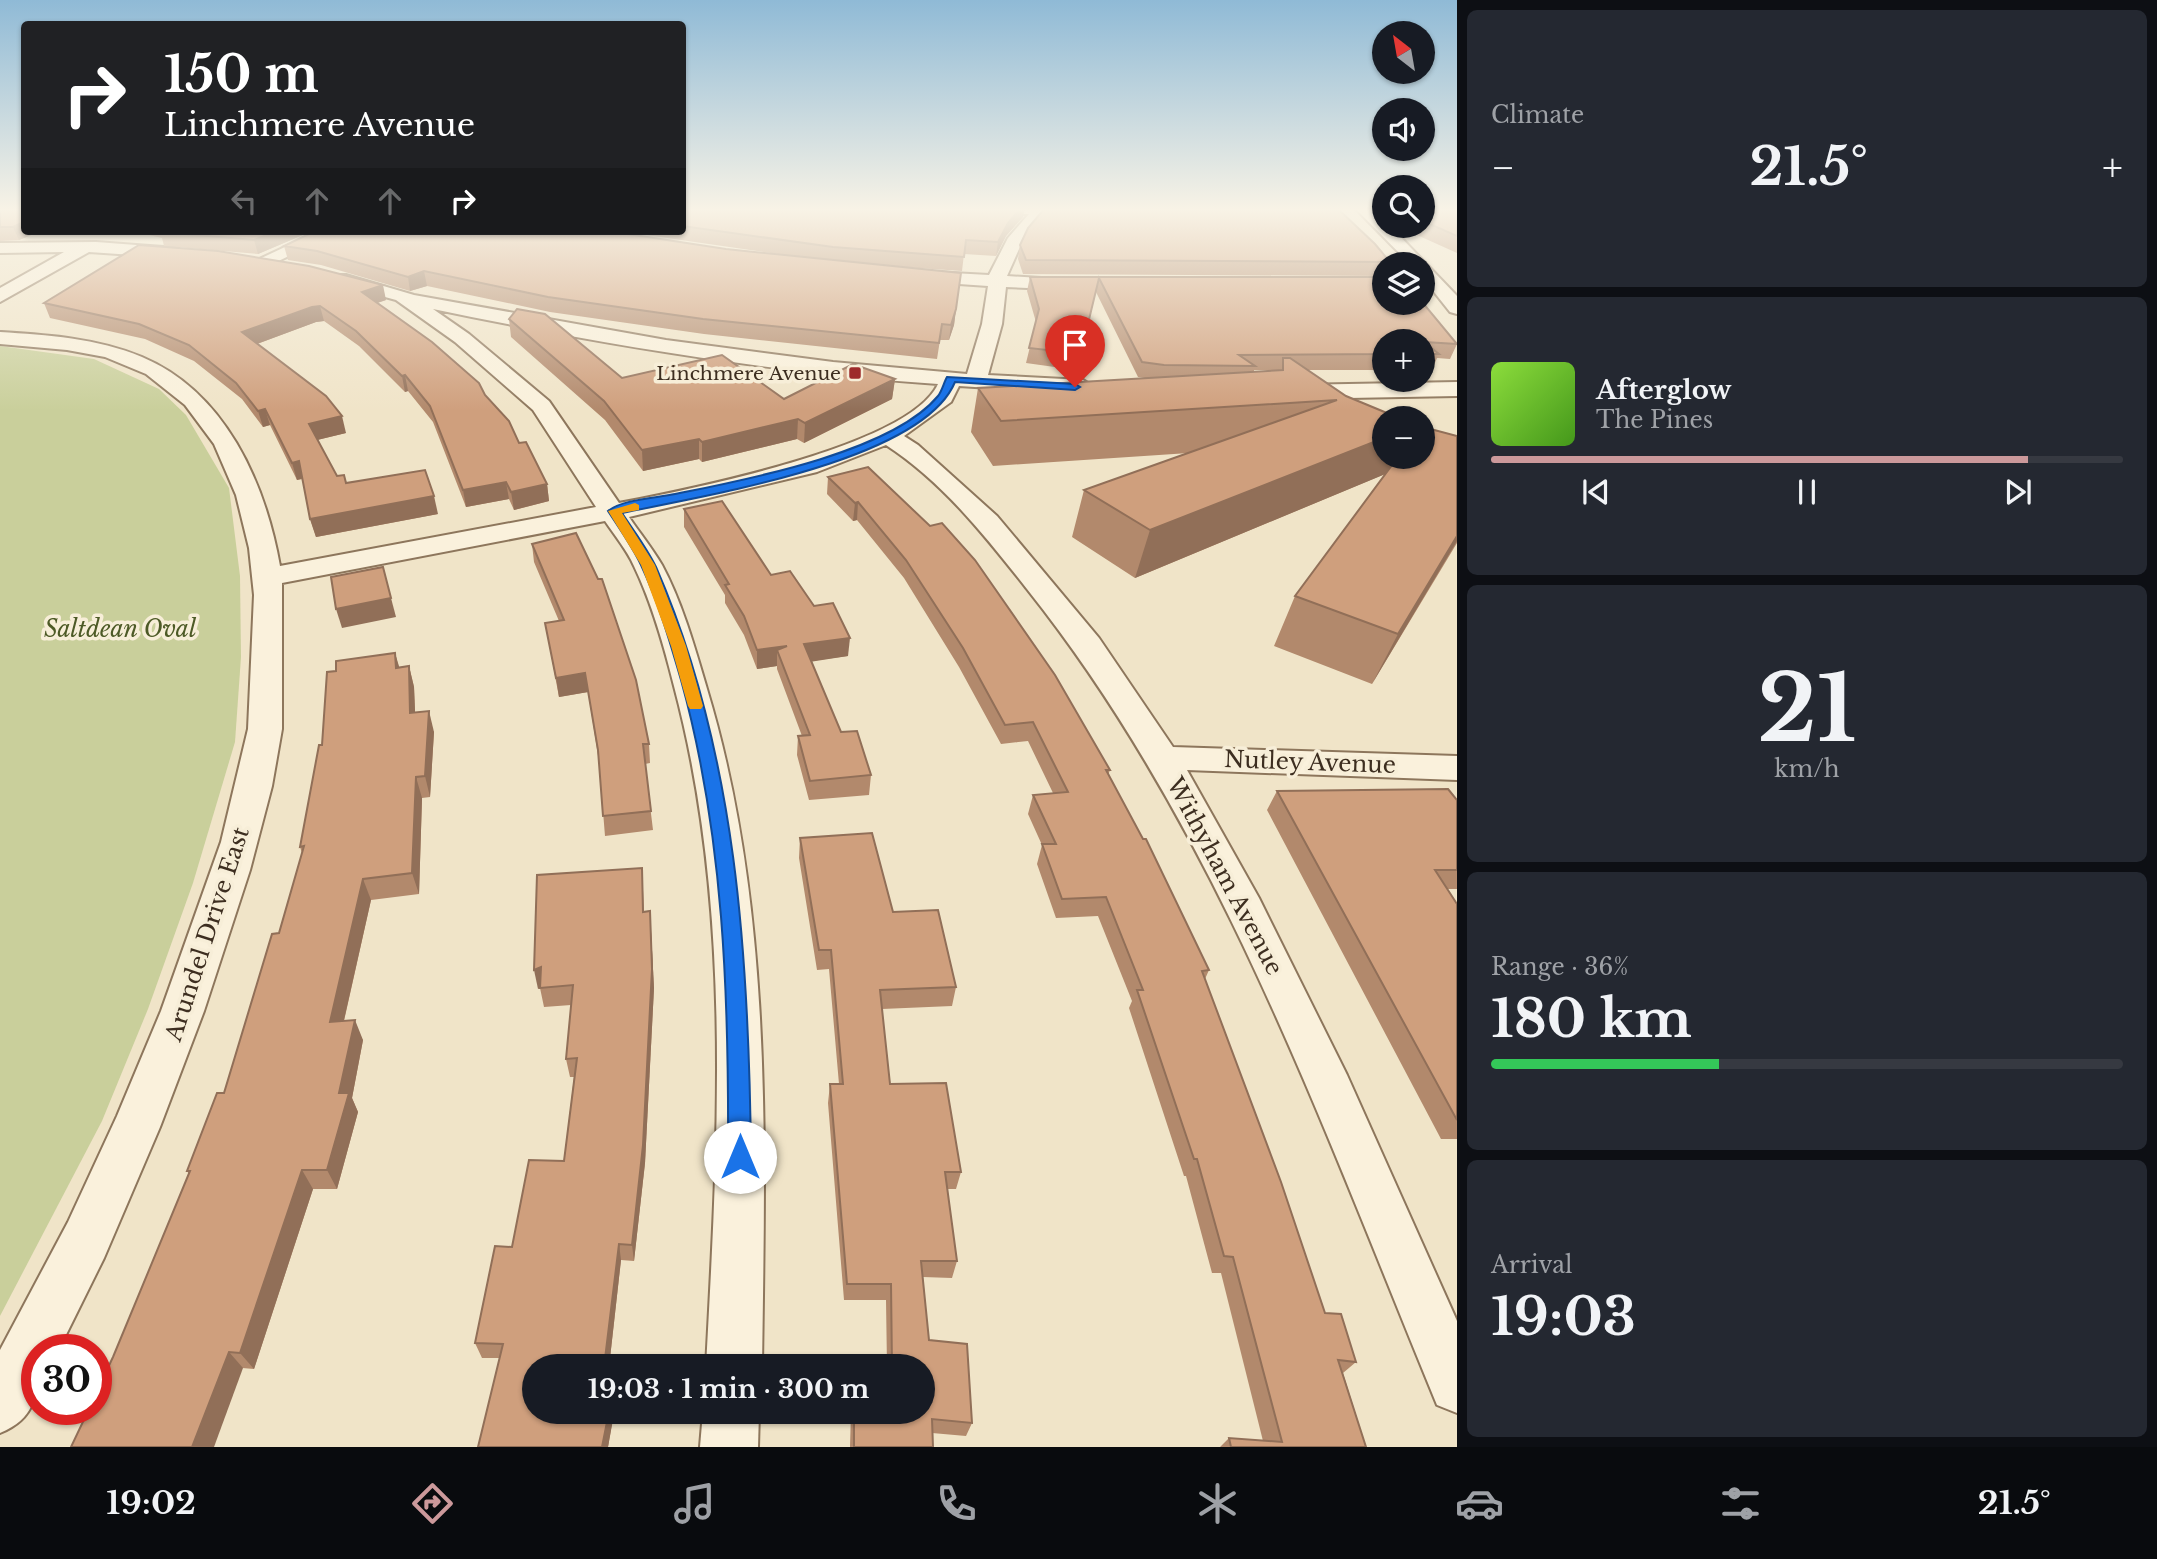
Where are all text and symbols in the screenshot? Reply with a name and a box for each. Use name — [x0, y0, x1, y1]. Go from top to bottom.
north arrow — [1372, 21, 1435, 84]
map controls — [1372, 21, 1435, 469]
text: 150 m — [164, 44, 319, 105]
icon: right — [49, 49, 140, 140]
button: sound — [1372, 98, 1435, 161]
text: Climate — [1491, 101, 1584, 129]
text: Linchmere Avenue — [164, 105, 475, 145]
text: 21.5° — [1749, 135, 1868, 199]
text: − — [1491, 144, 1515, 191]
text: + — [2102, 144, 2123, 191]
button: search — [1372, 175, 1435, 238]
icon: left — [225, 182, 263, 220]
icon: ahead — [298, 182, 336, 220]
icon: ahead — [371, 182, 409, 220]
icon: right — [444, 182, 482, 220]
button: layers — [1372, 252, 1435, 315]
pin — [1045, 315, 1105, 387]
icon: arrive — [1056, 326, 1094, 364]
button: + — [1372, 329, 1435, 392]
place label: Linchmere Avenue — [656, 362, 841, 385]
marker: Linchmere Avenue — [847, 365, 863, 381]
text: Afterglow — [1596, 374, 1732, 406]
button: − — [1372, 406, 1435, 469]
text: The Pines — [1596, 406, 1713, 434]
icon: previous — [1577, 473, 1615, 511]
icon: pause — [1788, 473, 1826, 511]
icon: next — [1999, 473, 2037, 511]
park label: Saltdean Oval — [44, 615, 197, 643]
text: 21 — [1758, 653, 1856, 766]
street label: Nutley Avenue — [1224, 745, 1396, 779]
text: km/h — [1774, 755, 1840, 783]
street label: Withyham Avenue — [1161, 772, 1289, 980]
street label: Arundel Drive East — [159, 823, 255, 1046]
text: Range · 36% — [1491, 953, 1629, 981]
text: 180 km — [1491, 987, 1692, 1051]
position arrow — [703, 1120, 777, 1194]
text: Arrival — [1491, 1251, 1572, 1279]
text: 19:03 — [1491, 1285, 1636, 1349]
speed limit sign: 30 — [21, 1334, 112, 1425]
text: 19:03 · 1 min · 300 m — [588, 1373, 869, 1405]
icon: directions — [408, 1479, 457, 1528]
icon: music — [670, 1479, 719, 1528]
icon: phone — [932, 1479, 981, 1528]
icon: climate — [1193, 1479, 1242, 1528]
icon: car — [1455, 1479, 1504, 1528]
icon: filters — [1716, 1479, 1765, 1528]
text: 19:02 — [106, 1483, 196, 1523]
text: 21.5° — [1978, 1483, 2051, 1523]

